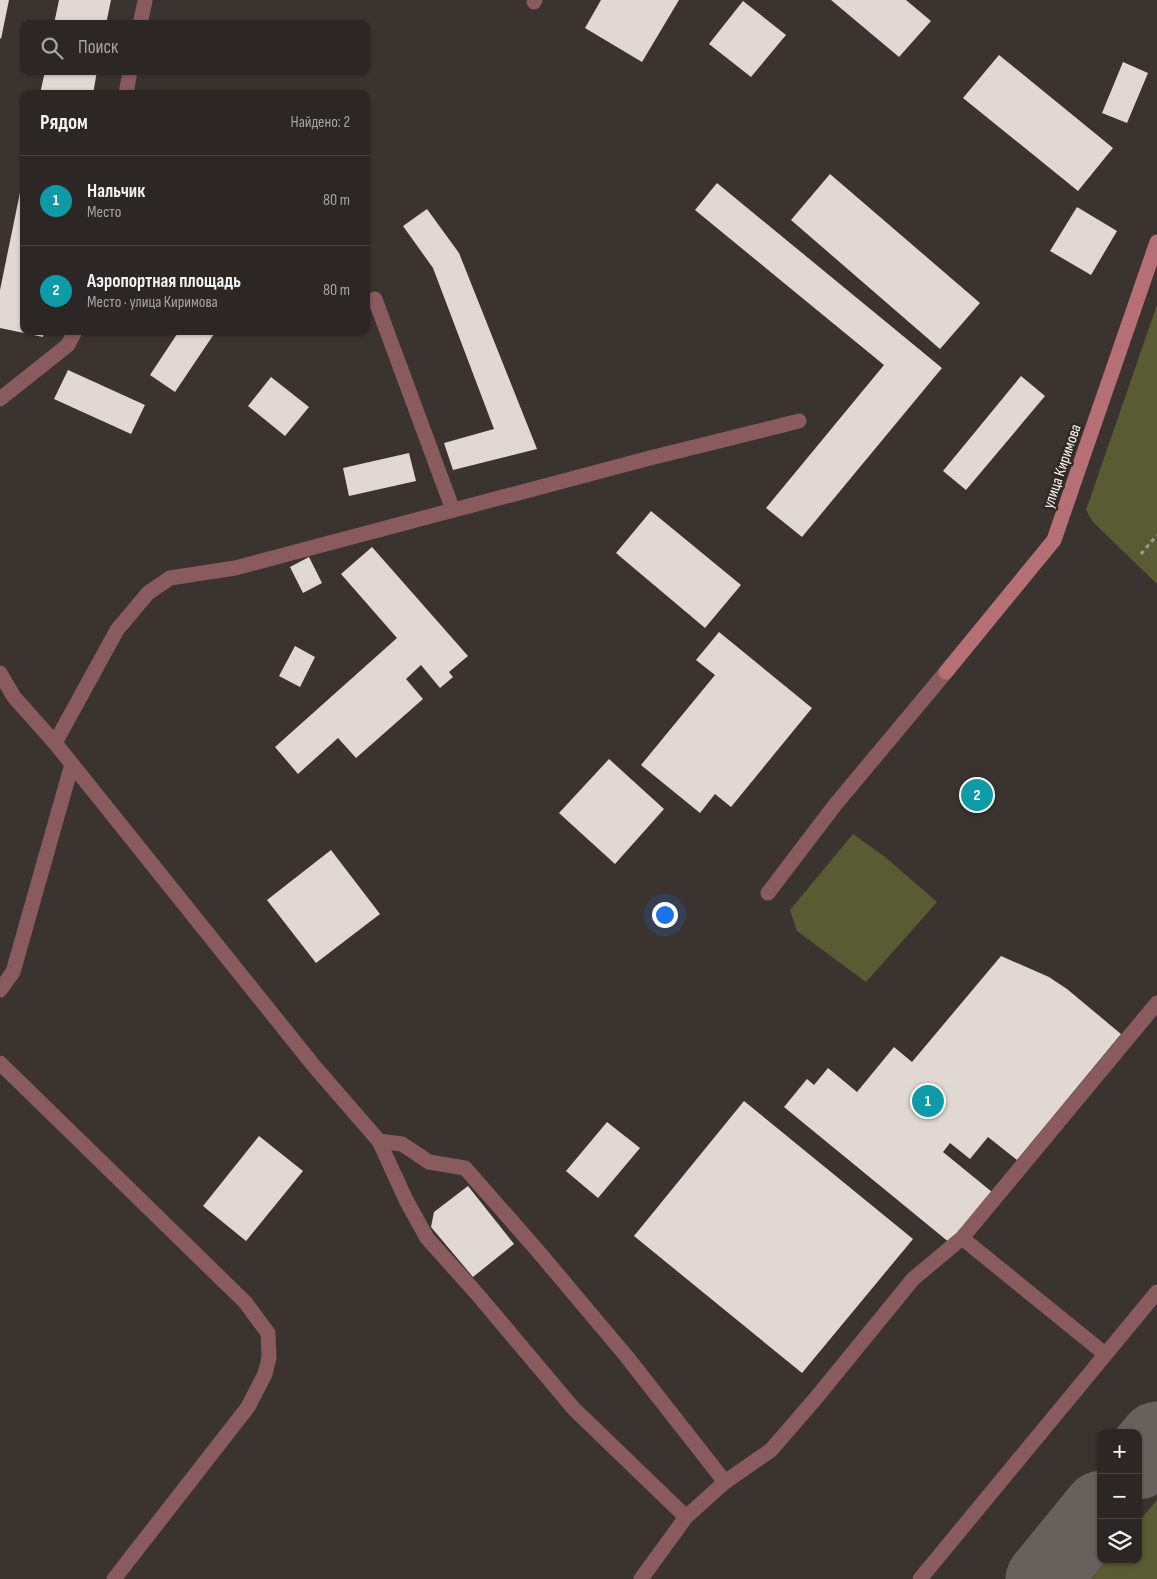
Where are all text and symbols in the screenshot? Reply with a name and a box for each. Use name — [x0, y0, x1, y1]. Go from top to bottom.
search box — [20, 20, 370, 75]
icon: search — [38, 34, 66, 62]
text: Поиск — [78, 36, 118, 59]
text: Рядом — [40, 110, 88, 135]
text: Найдено: 2 — [291, 113, 350, 132]
text: Нальчик — [87, 180, 145, 203]
text: 1 — [53, 191, 59, 210]
text: 80 m — [323, 191, 350, 210]
text: Место — [87, 203, 121, 222]
text: Аэропортная площадь — [87, 270, 241, 293]
text: 2 — [52, 281, 60, 300]
text: 80 m — [323, 281, 350, 300]
text: Место · улица Киримова — [87, 293, 218, 312]
street label: улица Киримова — [1039, 422, 1086, 511]
pin: 2 — [961, 776, 993, 814]
your location — [652, 902, 678, 928]
pin: 1 — [912, 1082, 944, 1120]
map controls — [1097, 1429, 1142, 1564]
button: + — [1097, 1429, 1142, 1474]
button: − — [1097, 1474, 1142, 1519]
button: layers — [1097, 1519, 1142, 1564]

